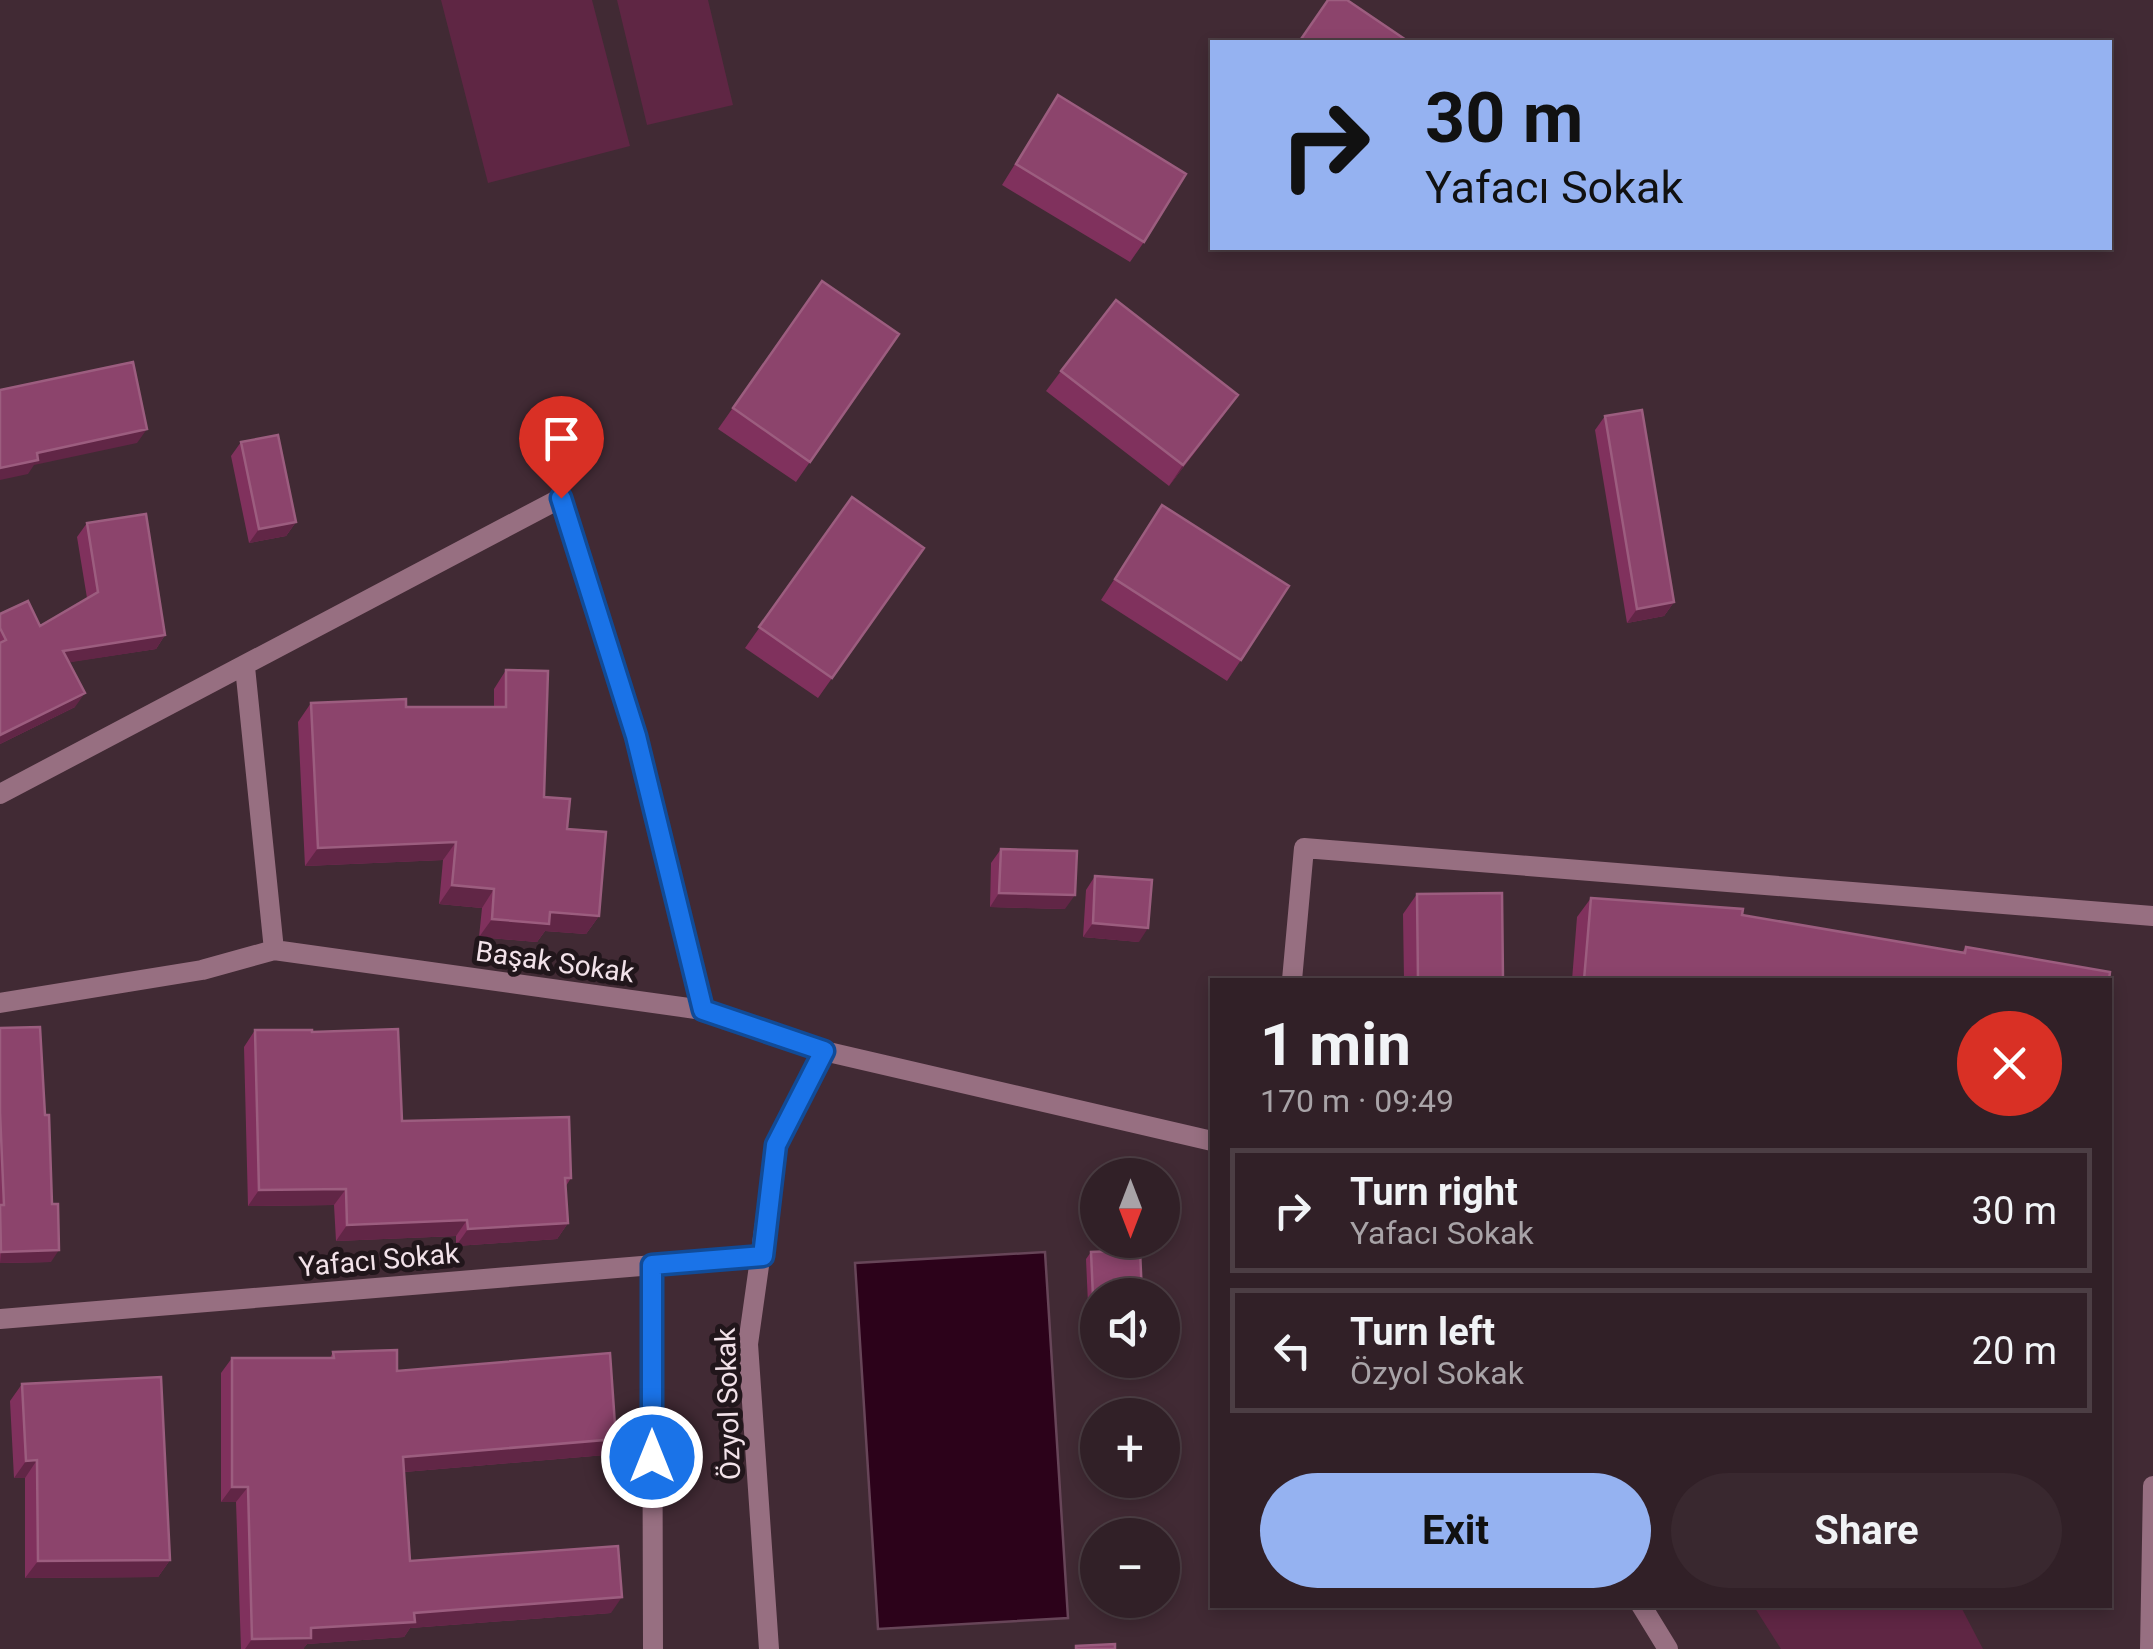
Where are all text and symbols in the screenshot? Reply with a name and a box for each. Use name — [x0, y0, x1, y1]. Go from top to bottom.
text: 30 m — [1425, 77, 1583, 159]
icon: right — [1260, 80, 1390, 210]
text: Yafacı Sokak — [1425, 161, 1683, 214]
pin — [519, 396, 604, 499]
icon: arrive — [534, 411, 589, 466]
street label: Başak Sokak — [474, 935, 637, 990]
text: 1 min — [1260, 1009, 1411, 1080]
button: close — [1957, 1011, 2062, 1116]
text: 170 m · 09:49 — [1260, 1082, 1454, 1120]
north arrow — [1080, 1158, 1180, 1258]
map controls — [1080, 1158, 1180, 1618]
text: Turn right — [1350, 1170, 1518, 1214]
icon: right — [1265, 1183, 1320, 1238]
text: 30 m — [1972, 1189, 2057, 1233]
text: Yafacı Sokak — [1350, 1214, 1534, 1252]
street label: Yafacı Sokak — [297, 1236, 461, 1283]
button: sound — [1080, 1278, 1180, 1378]
text: Turn left — [1350, 1310, 1495, 1354]
icon: left — [1265, 1323, 1320, 1378]
street label: Özyol Sokak — [709, 1327, 747, 1481]
text: 20 m — [1972, 1329, 2057, 1373]
text: Özyol Sokak — [1350, 1354, 1524, 1392]
button: + — [1080, 1398, 1180, 1498]
position arrow — [600, 1405, 704, 1509]
button: Exit — [1260, 1473, 1651, 1588]
button: Share — [1671, 1473, 2062, 1588]
button: − — [1080, 1518, 1180, 1618]

